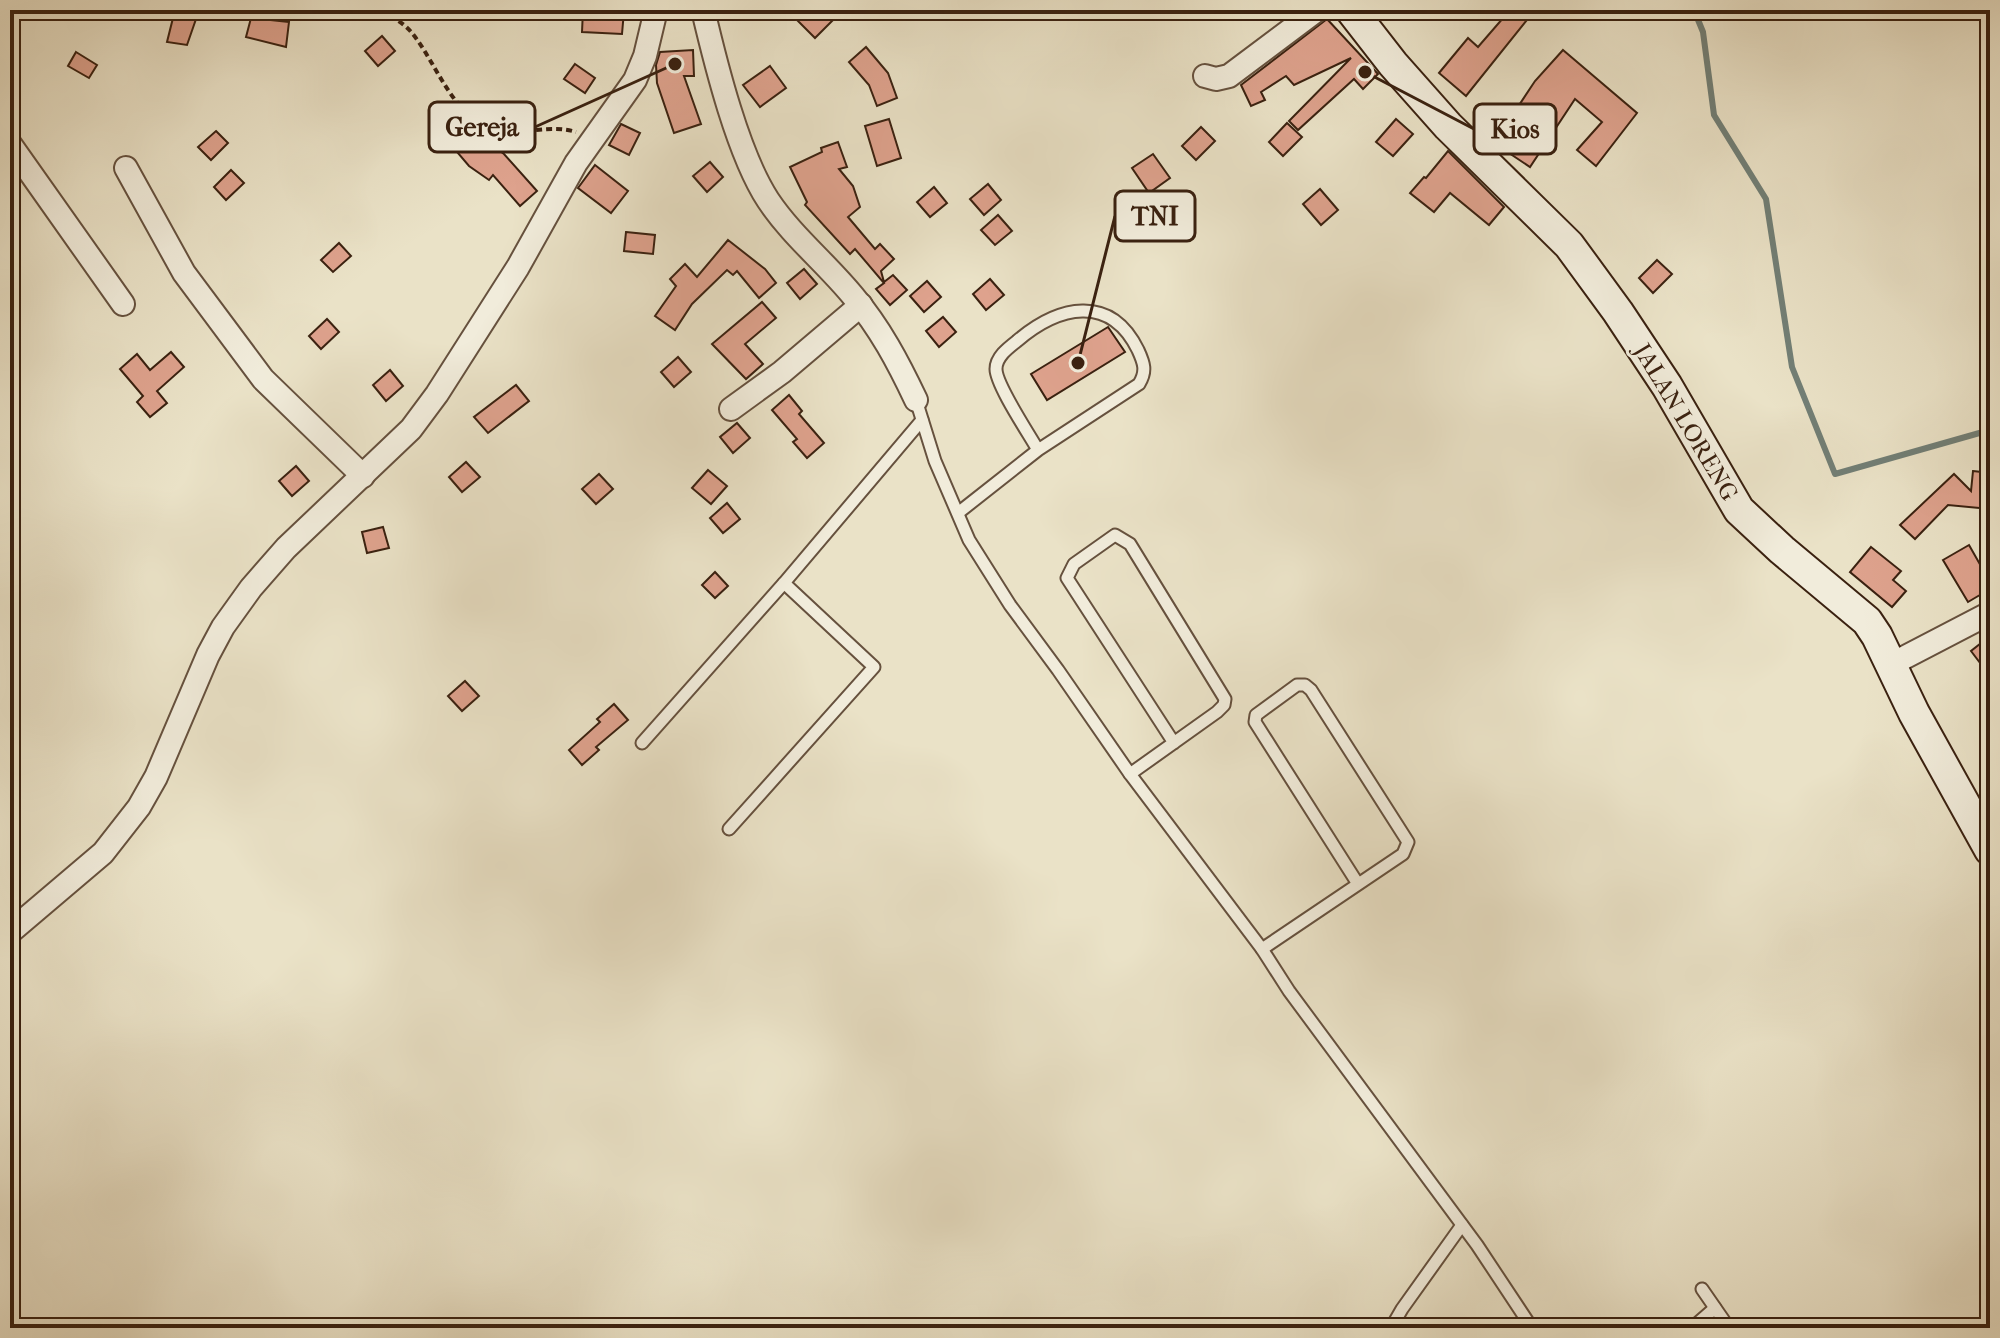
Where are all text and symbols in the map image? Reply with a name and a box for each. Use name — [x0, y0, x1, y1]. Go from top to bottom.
callout: Gereja — [429, 102, 535, 152]
callout: Kios — [1474, 104, 1556, 154]
text: Gereja — [445, 112, 520, 143]
text: Kios — [1490, 114, 1540, 145]
callout: TNI — [1115, 191, 1195, 241]
text: TNI — [1130, 201, 1179, 232]
street label: JALAN LORENG — [1627, 337, 1744, 506]

